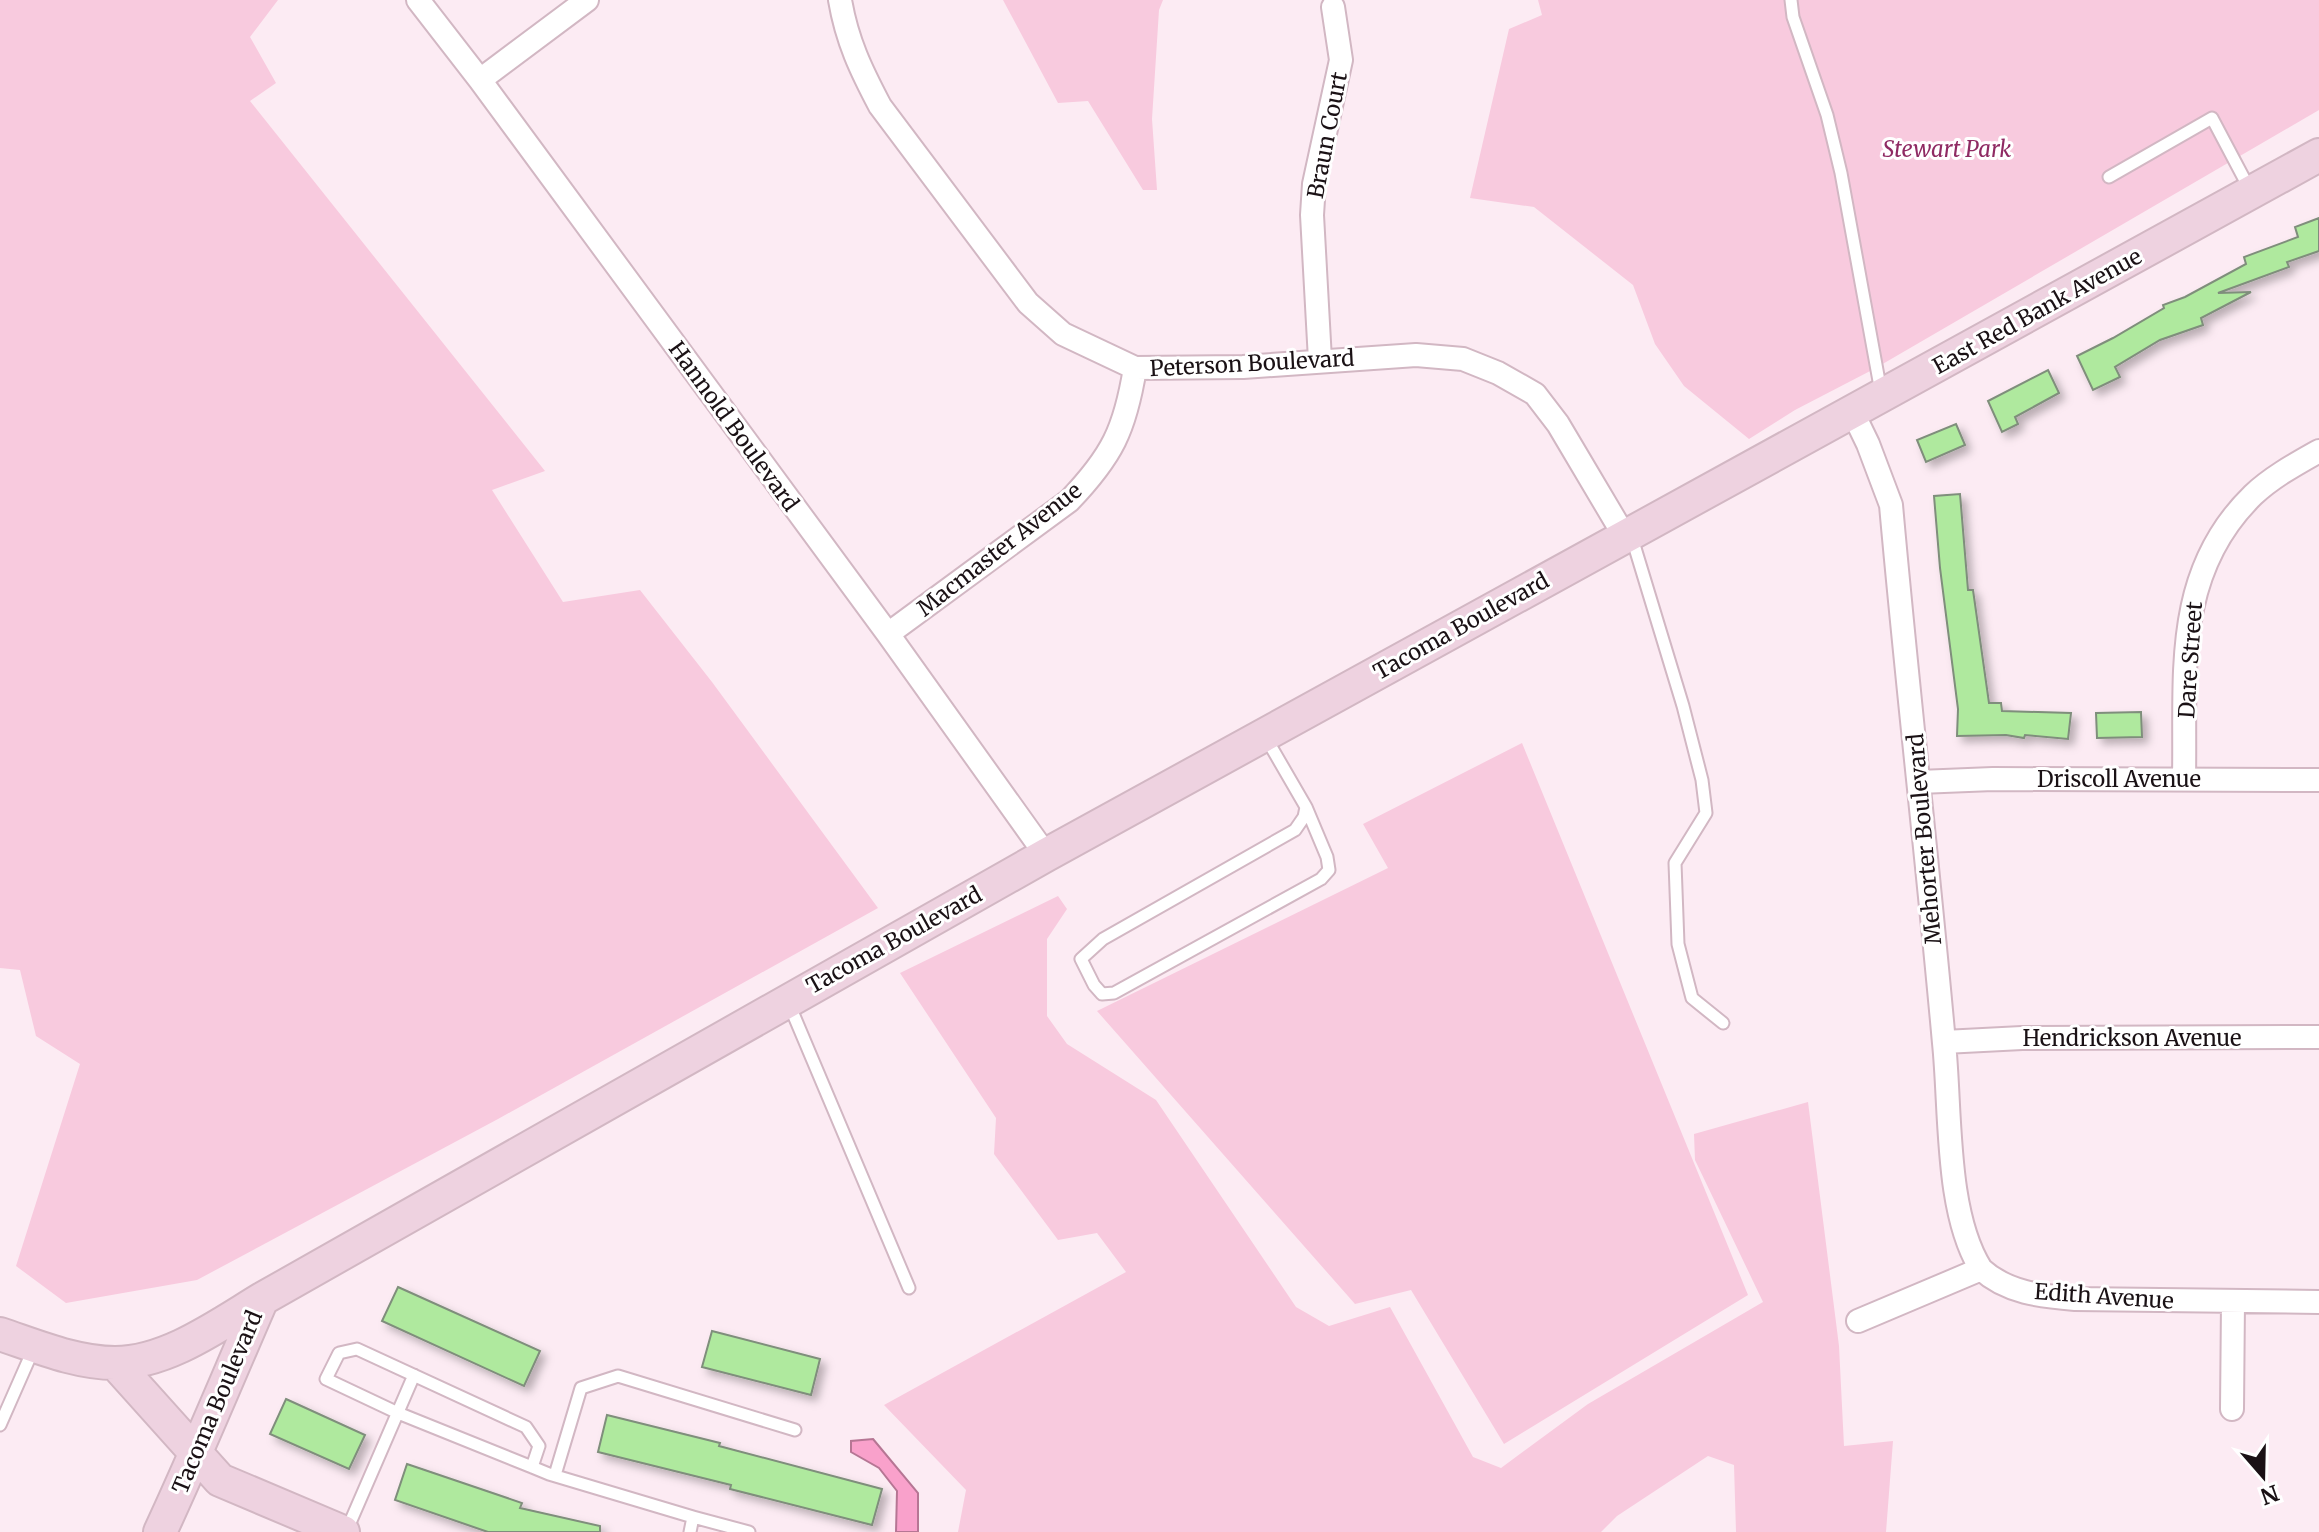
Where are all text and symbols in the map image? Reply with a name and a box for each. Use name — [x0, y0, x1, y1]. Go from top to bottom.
street label: Braun Court — [1301, 69, 1353, 201]
park label: Stewart Park — [1883, 135, 2011, 163]
street label: East Red Bank Avenue — [1928, 242, 2146, 380]
street label: Hannold Boulevard — [663, 336, 805, 516]
street label: Peterson Boulevard — [1149, 344, 1355, 382]
street label: Macmaster Avenue — [911, 476, 1087, 622]
street label: Tacoma Boulevard — [1368, 566, 1554, 686]
street label: Dare Street — [2172, 600, 2208, 720]
street label: Mehorter Boulevard — [1901, 732, 1947, 946]
street label: Driscoll Avenue — [2037, 765, 2201, 793]
street label: Tacoma Boulevard — [801, 880, 987, 1000]
street label: Hendrickson Avenue — [2022, 1024, 2242, 1052]
street label: Edith Avenue — [2033, 1277, 2175, 1315]
street label: Tacoma Boulevard — [166, 1306, 268, 1498]
north arrow — [2223, 1436, 2303, 1516]
text: N — [2256, 1479, 2283, 1511]

